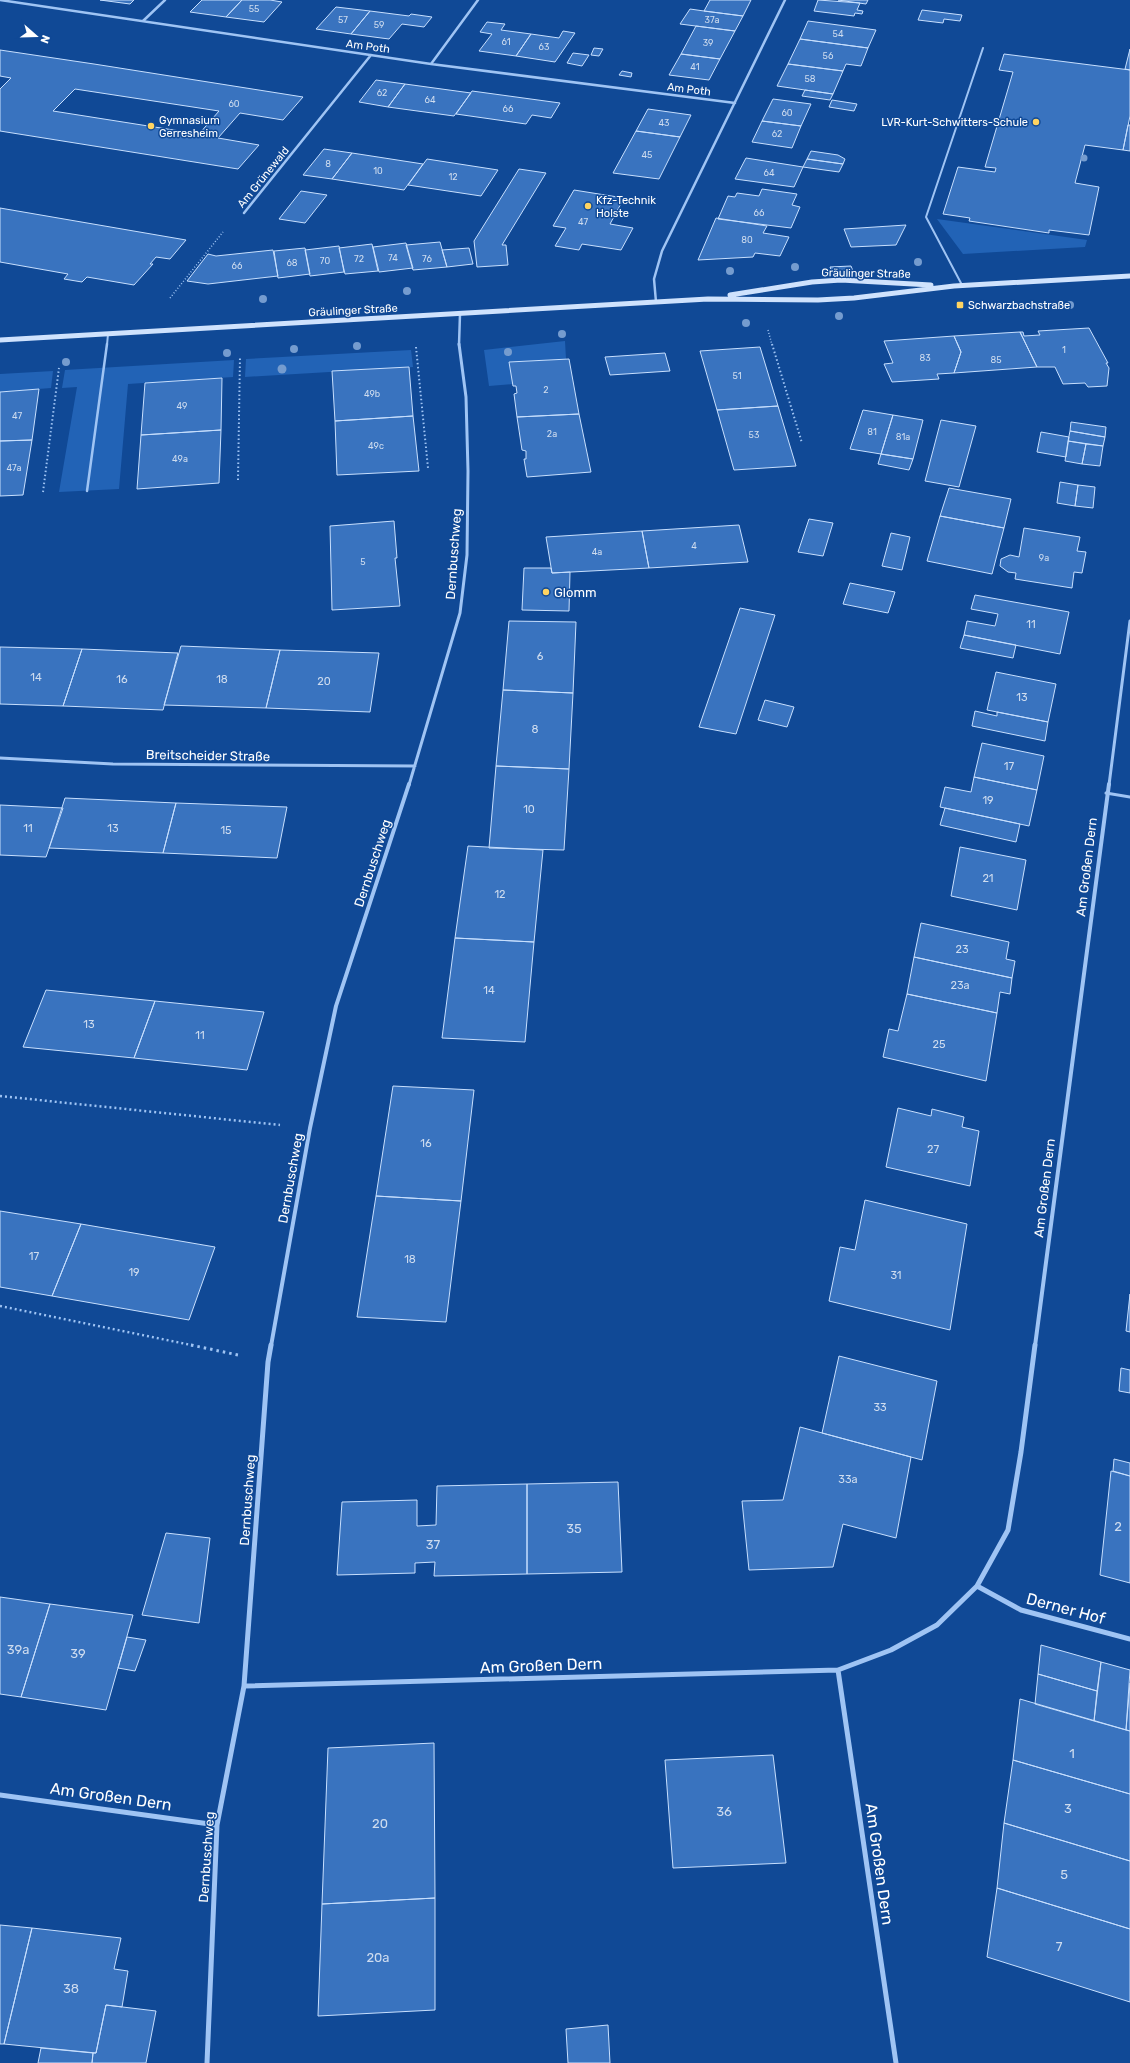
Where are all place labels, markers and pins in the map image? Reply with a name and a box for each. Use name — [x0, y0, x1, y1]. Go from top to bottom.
place label: Gymnasium Gerresheim — [159, 114, 220, 140]
place label: LVR-Kurt-Schwitters-Schule — [881, 116, 1028, 129]
marker: LVR-Kurt-Schwitters-Schule — [1031, 117, 1041, 127]
marker: Gymnasium Gerresheim — [146, 121, 156, 131]
place label: Kfz-Technik Holste — [596, 194, 656, 220]
marker: Kfz-Technik Holste — [583, 201, 593, 211]
place label: Schwarzbachstraße — [968, 299, 1070, 312]
marker: Schwarzbachstraße — [955, 300, 965, 310]
place label: Glomm — [554, 585, 597, 600]
marker: Glomm — [541, 587, 551, 597]

